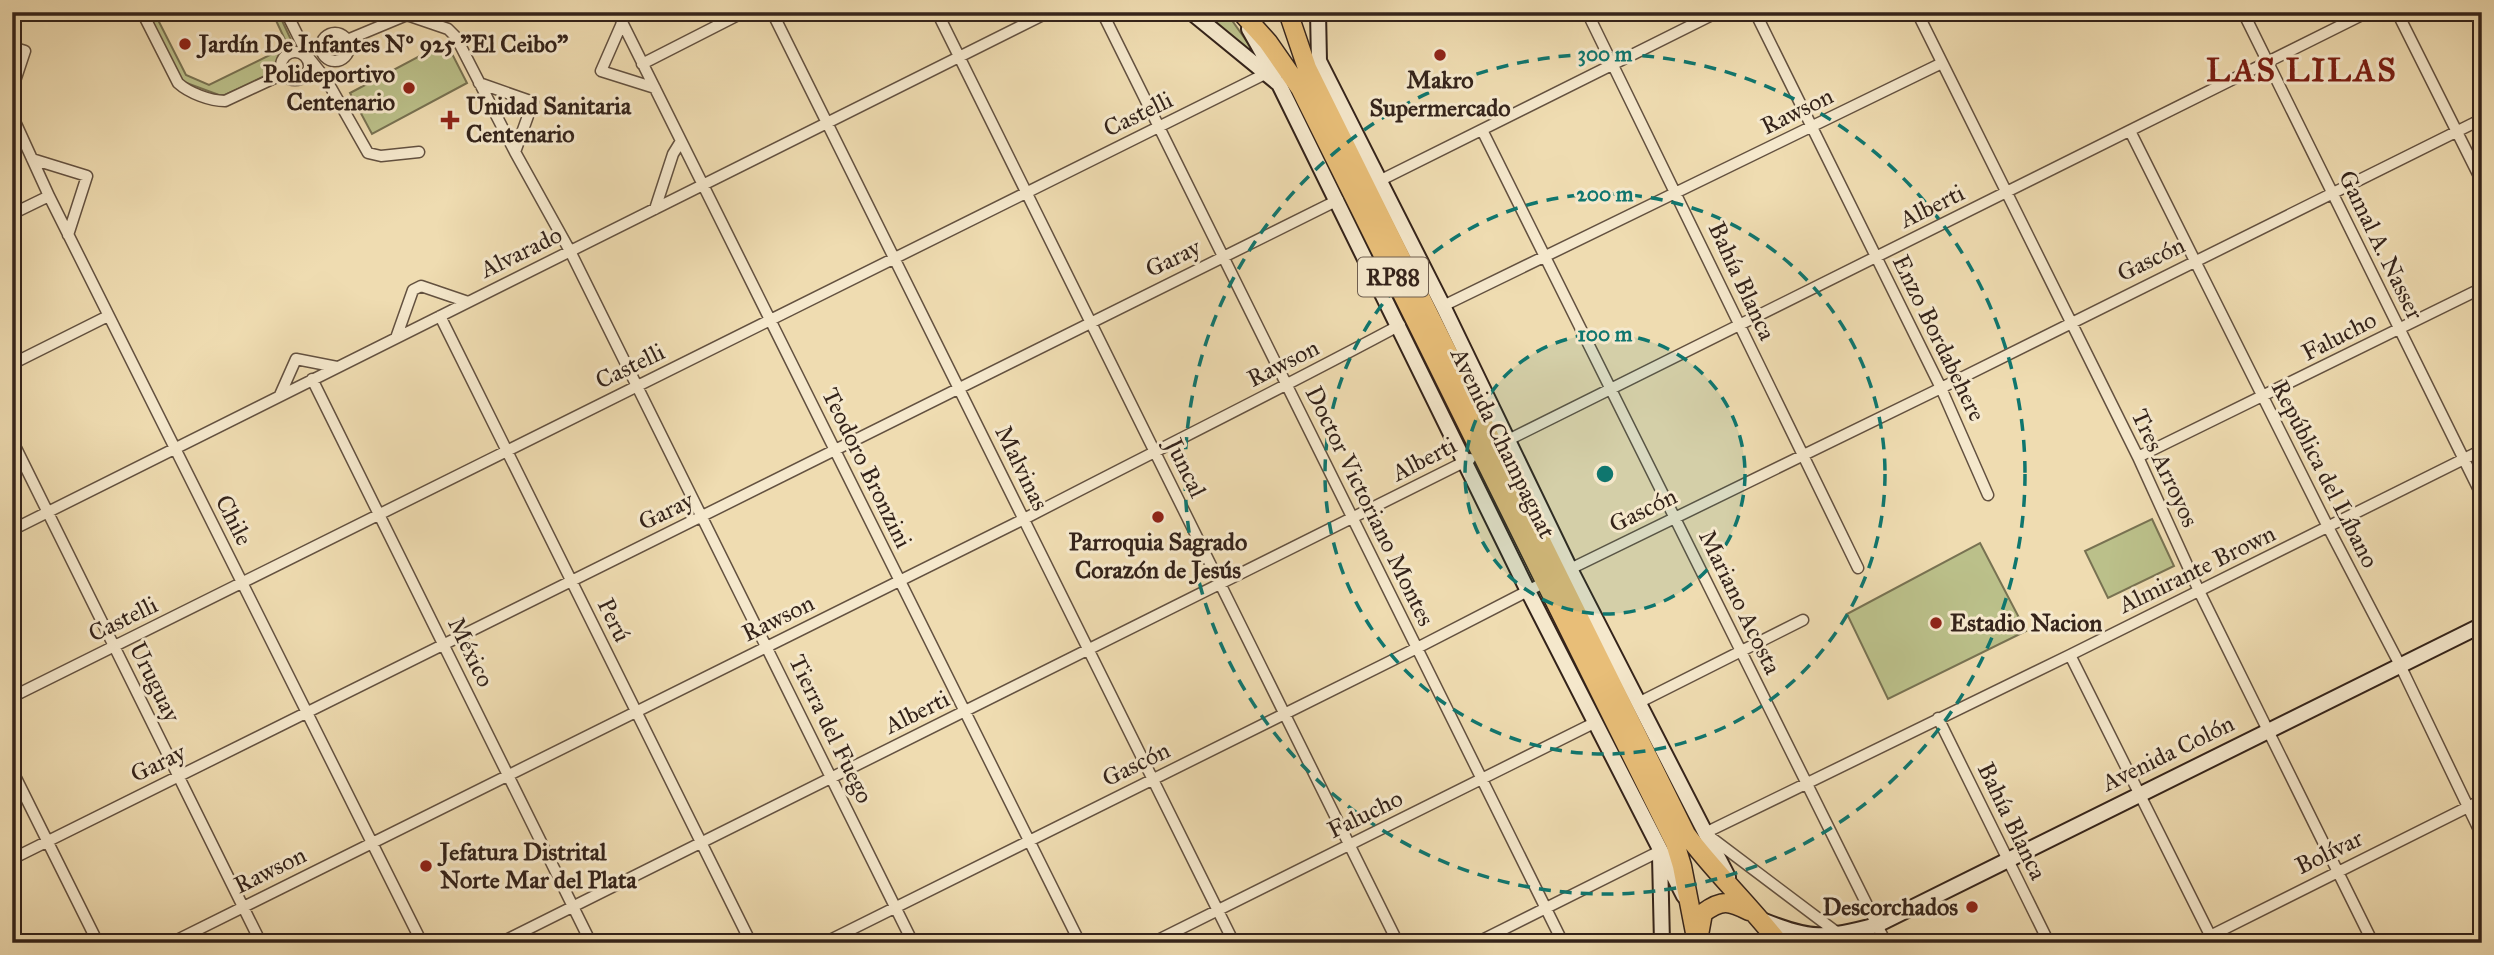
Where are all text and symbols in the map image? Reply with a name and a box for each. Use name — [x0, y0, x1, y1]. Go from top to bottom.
place label: Jardín De Infantes Nº 925 "El Ceibo" — [196, 29, 568, 59]
marker: Jardín De Infantes Nº 925 "El Ceibo" — [177, 36, 193, 52]
text: 300 m — [1577, 41, 1633, 67]
marker: Makro Supermercado — [1432, 47, 1448, 63]
district label: LAS LILAS — [2206, 51, 2398, 90]
place label: Polideportivo Centenario — [263, 59, 395, 117]
place label: Makro Supermercado — [1369, 65, 1511, 123]
marker: Polideportivo Centenario — [401, 80, 417, 96]
street label: Rawson — [1756, 81, 1838, 141]
street label: Castelli — [1098, 84, 1178, 144]
place label: Unidad Sanitaria Centenario — [466, 91, 632, 149]
marker: Unidad Sanitaria Centenario — [440, 110, 460, 130]
street label: Gamal A. Nasser — [2332, 165, 2430, 325]
street label: Alberti — [1894, 177, 1970, 235]
text: 200 m — [1577, 181, 1634, 207]
street label: Bahía Blanca — [1702, 217, 1783, 346]
street label: Alvarado — [474, 219, 567, 285]
street label: Gascón — [2112, 230, 2190, 288]
street label: Garay — [1140, 232, 1206, 284]
street label: Enzo Bordabehere — [1886, 250, 1992, 426]
road number: RP88 — [1358, 258, 1428, 296]
street label: Falucho — [2297, 304, 2381, 368]
text: 100 m — [1578, 321, 1633, 347]
street label: Rawson — [1242, 332, 1324, 394]
street label: Castelli — [590, 336, 670, 396]
street label: Avenida Champagnat — [1443, 342, 1562, 544]
street label: República del Líbano — [2265, 375, 2385, 573]
street label: Doctor Victoriano Montes — [1299, 381, 1441, 631]
street label: Teodoro Bronzini — [815, 383, 919, 553]
street label: Tres Arroyos — [2125, 404, 2205, 532]
street label: Malvinas — [989, 420, 1055, 516]
street label: Alberti — [1386, 430, 1462, 488]
street label: Juncal — [1158, 431, 1213, 503]
centre of rings — [1593, 462, 1617, 486]
street label: Gascón — [1604, 481, 1682, 539]
street label: Garay — [633, 485, 699, 537]
street label: Chile — [209, 490, 259, 550]
marker: Parroquia Sagrado Corazón de Jesús — [1150, 509, 1166, 525]
street label: Almirante Brown — [2113, 518, 2280, 620]
street label: Mariano Acosta — [1692, 525, 1788, 680]
place label: Parroquia Sagrado Corazón de Jesús — [1069, 527, 1247, 585]
street label: Rawson — [737, 588, 819, 648]
street label: Castelli — [83, 589, 163, 649]
street label: Perú — [591, 593, 637, 647]
place label: Estadio Nacion — [1950, 608, 2102, 638]
street label: México — [441, 612, 501, 692]
marker: Estadio Nacion — [1928, 615, 1944, 631]
street label: Uruguay — [123, 637, 188, 728]
street label: Tierra del Fuego — [782, 650, 880, 808]
street label: Alberti — [879, 683, 955, 741]
street label: Avenida Colón — [2096, 708, 2239, 798]
street label: Gascón — [1097, 735, 1175, 793]
street label: Garay — [125, 737, 191, 789]
street label: Bahía Blanca — [1971, 757, 2054, 885]
street label: Falucho — [1322, 783, 1408, 845]
street label: Bolívar — [2290, 823, 2368, 881]
place label: Jefatura Distrital Norte Mar del Plata — [437, 837, 637, 895]
street label: Rawson — [229, 840, 311, 900]
marker: Jefatura Distrital Norte Mar del Plata — [418, 858, 434, 874]
place label: Descorchados — [1822, 892, 1958, 922]
marker: Descorchados — [1964, 899, 1980, 915]

